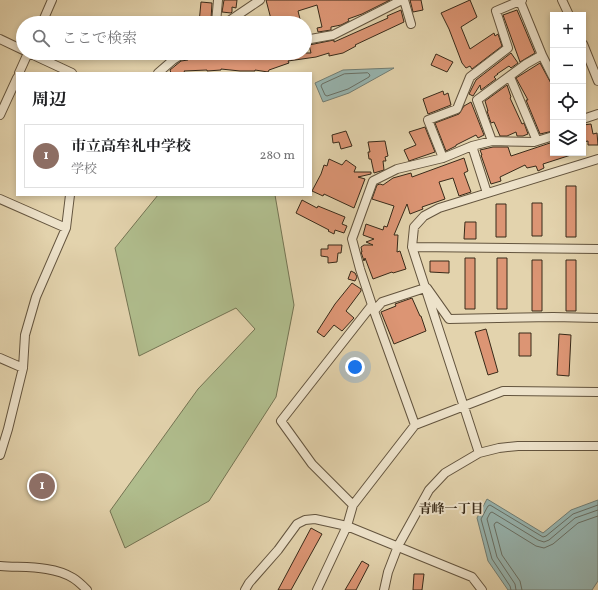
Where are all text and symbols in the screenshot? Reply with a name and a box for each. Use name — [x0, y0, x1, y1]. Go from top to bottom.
map controls — [550, 12, 586, 156]
button: + — [550, 12, 586, 48]
search box — [16, 16, 312, 60]
icon: search — [30, 27, 52, 49]
text: ここで検索 — [62, 29, 137, 50]
button: − — [550, 48, 586, 84]
button: locate — [550, 84, 586, 120]
text: 周辺 — [32, 89, 66, 112]
button: layers — [550, 120, 586, 156]
text: 市立高牟礼中学校 — [71, 137, 191, 158]
text: 1 — [43, 147, 49, 165]
text: 280 m — [259, 147, 295, 165]
text: 学校 — [71, 161, 97, 179]
your location — [345, 357, 365, 377]
pin: 1 — [29, 471, 55, 501]
district label: 青峰一丁目 — [418, 501, 484, 519]

